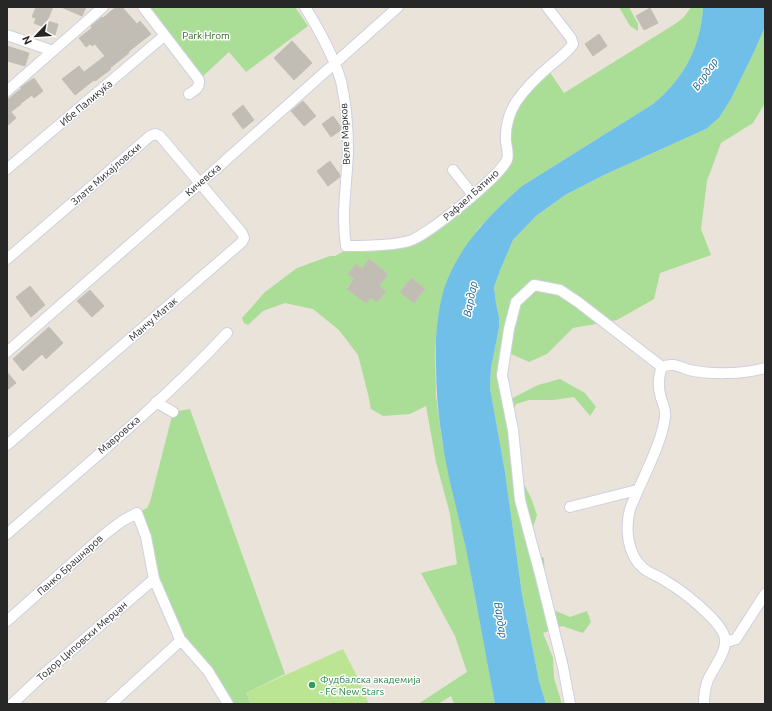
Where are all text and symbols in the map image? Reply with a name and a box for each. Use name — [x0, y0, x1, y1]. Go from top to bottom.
north arrow — [16, 16, 56, 56]
park label: Park Hrom — [182, 30, 230, 41]
text: N — [20, 34, 34, 46]
water label: Вардар — [690, 56, 720, 92]
street label: Ибе Паликуќа — [58, 78, 114, 128]
street label: Веле Марков — [338, 103, 352, 165]
street label: Злате Михајловски — [69, 141, 143, 207]
street label: Кичевска — [183, 162, 223, 198]
street label: Рафаел Батино — [441, 167, 501, 223]
water label: Вардар — [461, 280, 479, 318]
street label: Манчу Матак — [127, 295, 179, 343]
street label: Мавровска — [96, 414, 142, 456]
street label: Панко Брашнаров — [35, 533, 105, 597]
street label: Тодор Циповски Мерџан — [35, 599, 129, 683]
water label: Вардар — [492, 601, 510, 639]
place label: Фудбалска академија - FC New Stars — [320, 674, 421, 697]
marker: Фудбалска академија - FC New Stars — [307, 680, 317, 690]

